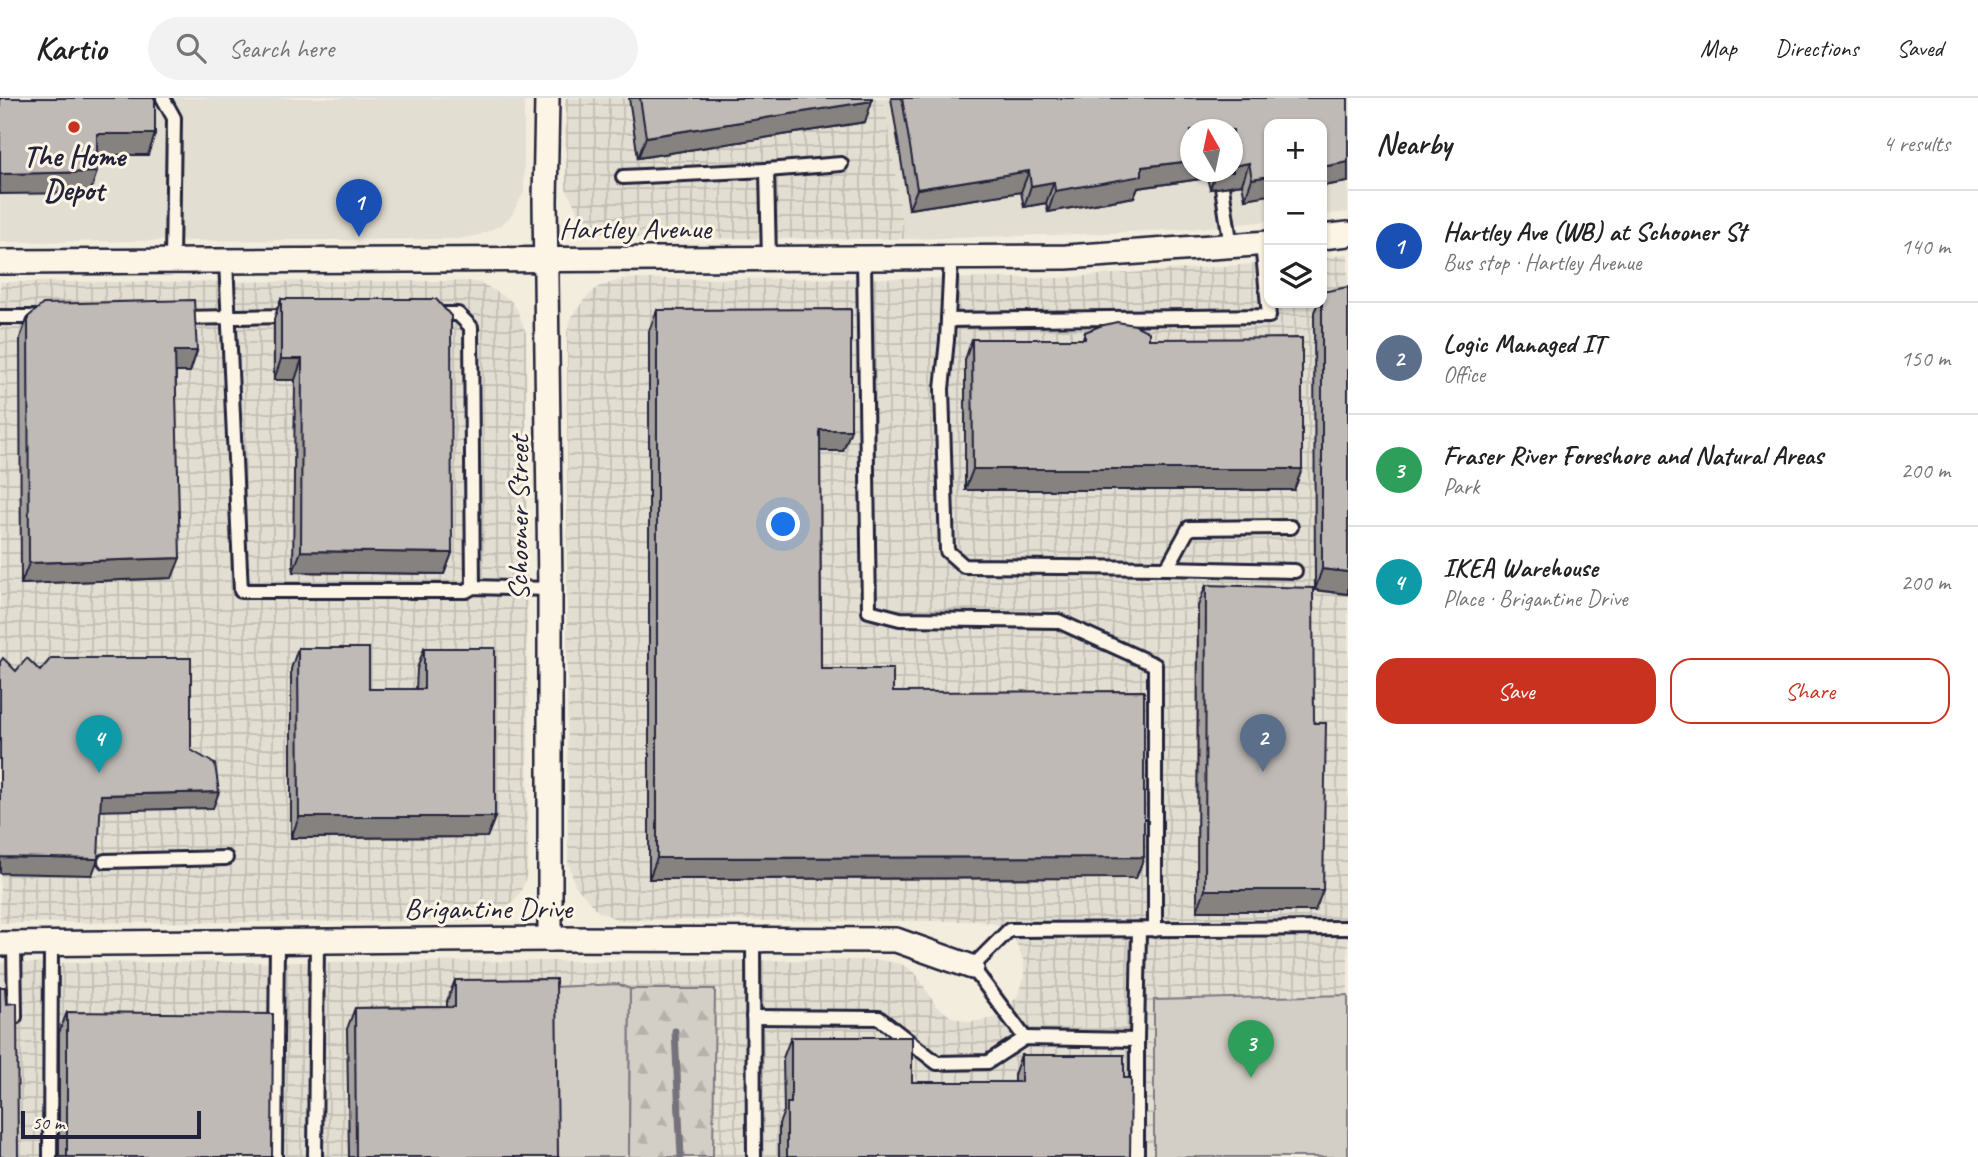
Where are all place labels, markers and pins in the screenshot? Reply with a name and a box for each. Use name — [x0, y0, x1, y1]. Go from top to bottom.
marker: The Home Depot — [66, 119, 82, 135]
place label: The Home Depot — [23, 137, 127, 209]
pin: 1 — [336, 179, 382, 237]
pin: 2 — [1240, 714, 1286, 772]
pin: 4 — [76, 715, 122, 773]
pin: 3 — [1228, 1020, 1274, 1078]

